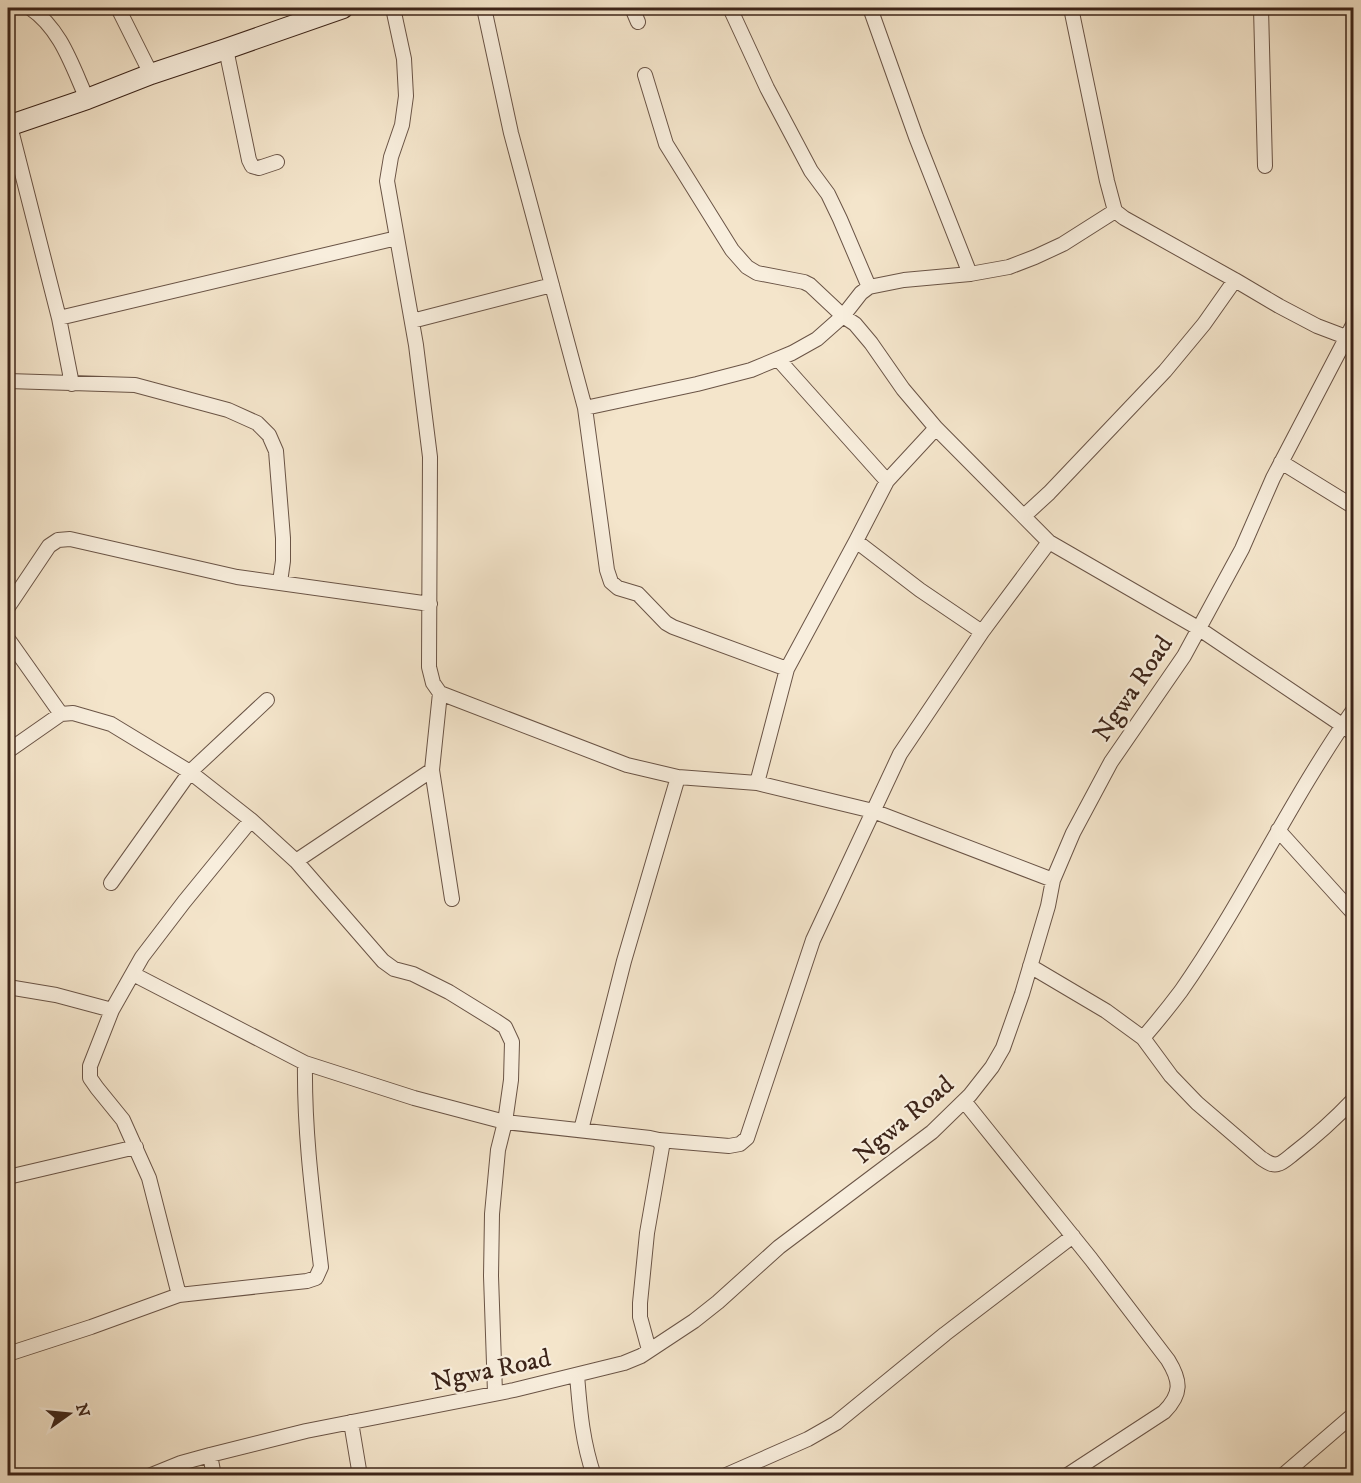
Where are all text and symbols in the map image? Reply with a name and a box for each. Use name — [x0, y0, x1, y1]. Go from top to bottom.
street label: Ngwa Road — [1086, 629, 1181, 748]
street label: Ngwa Road — [847, 1069, 961, 1172]
street label: Ngwa Road — [429, 1342, 554, 1399]
north arrow — [39, 1384, 99, 1444]
text: N — [71, 1401, 94, 1419]

